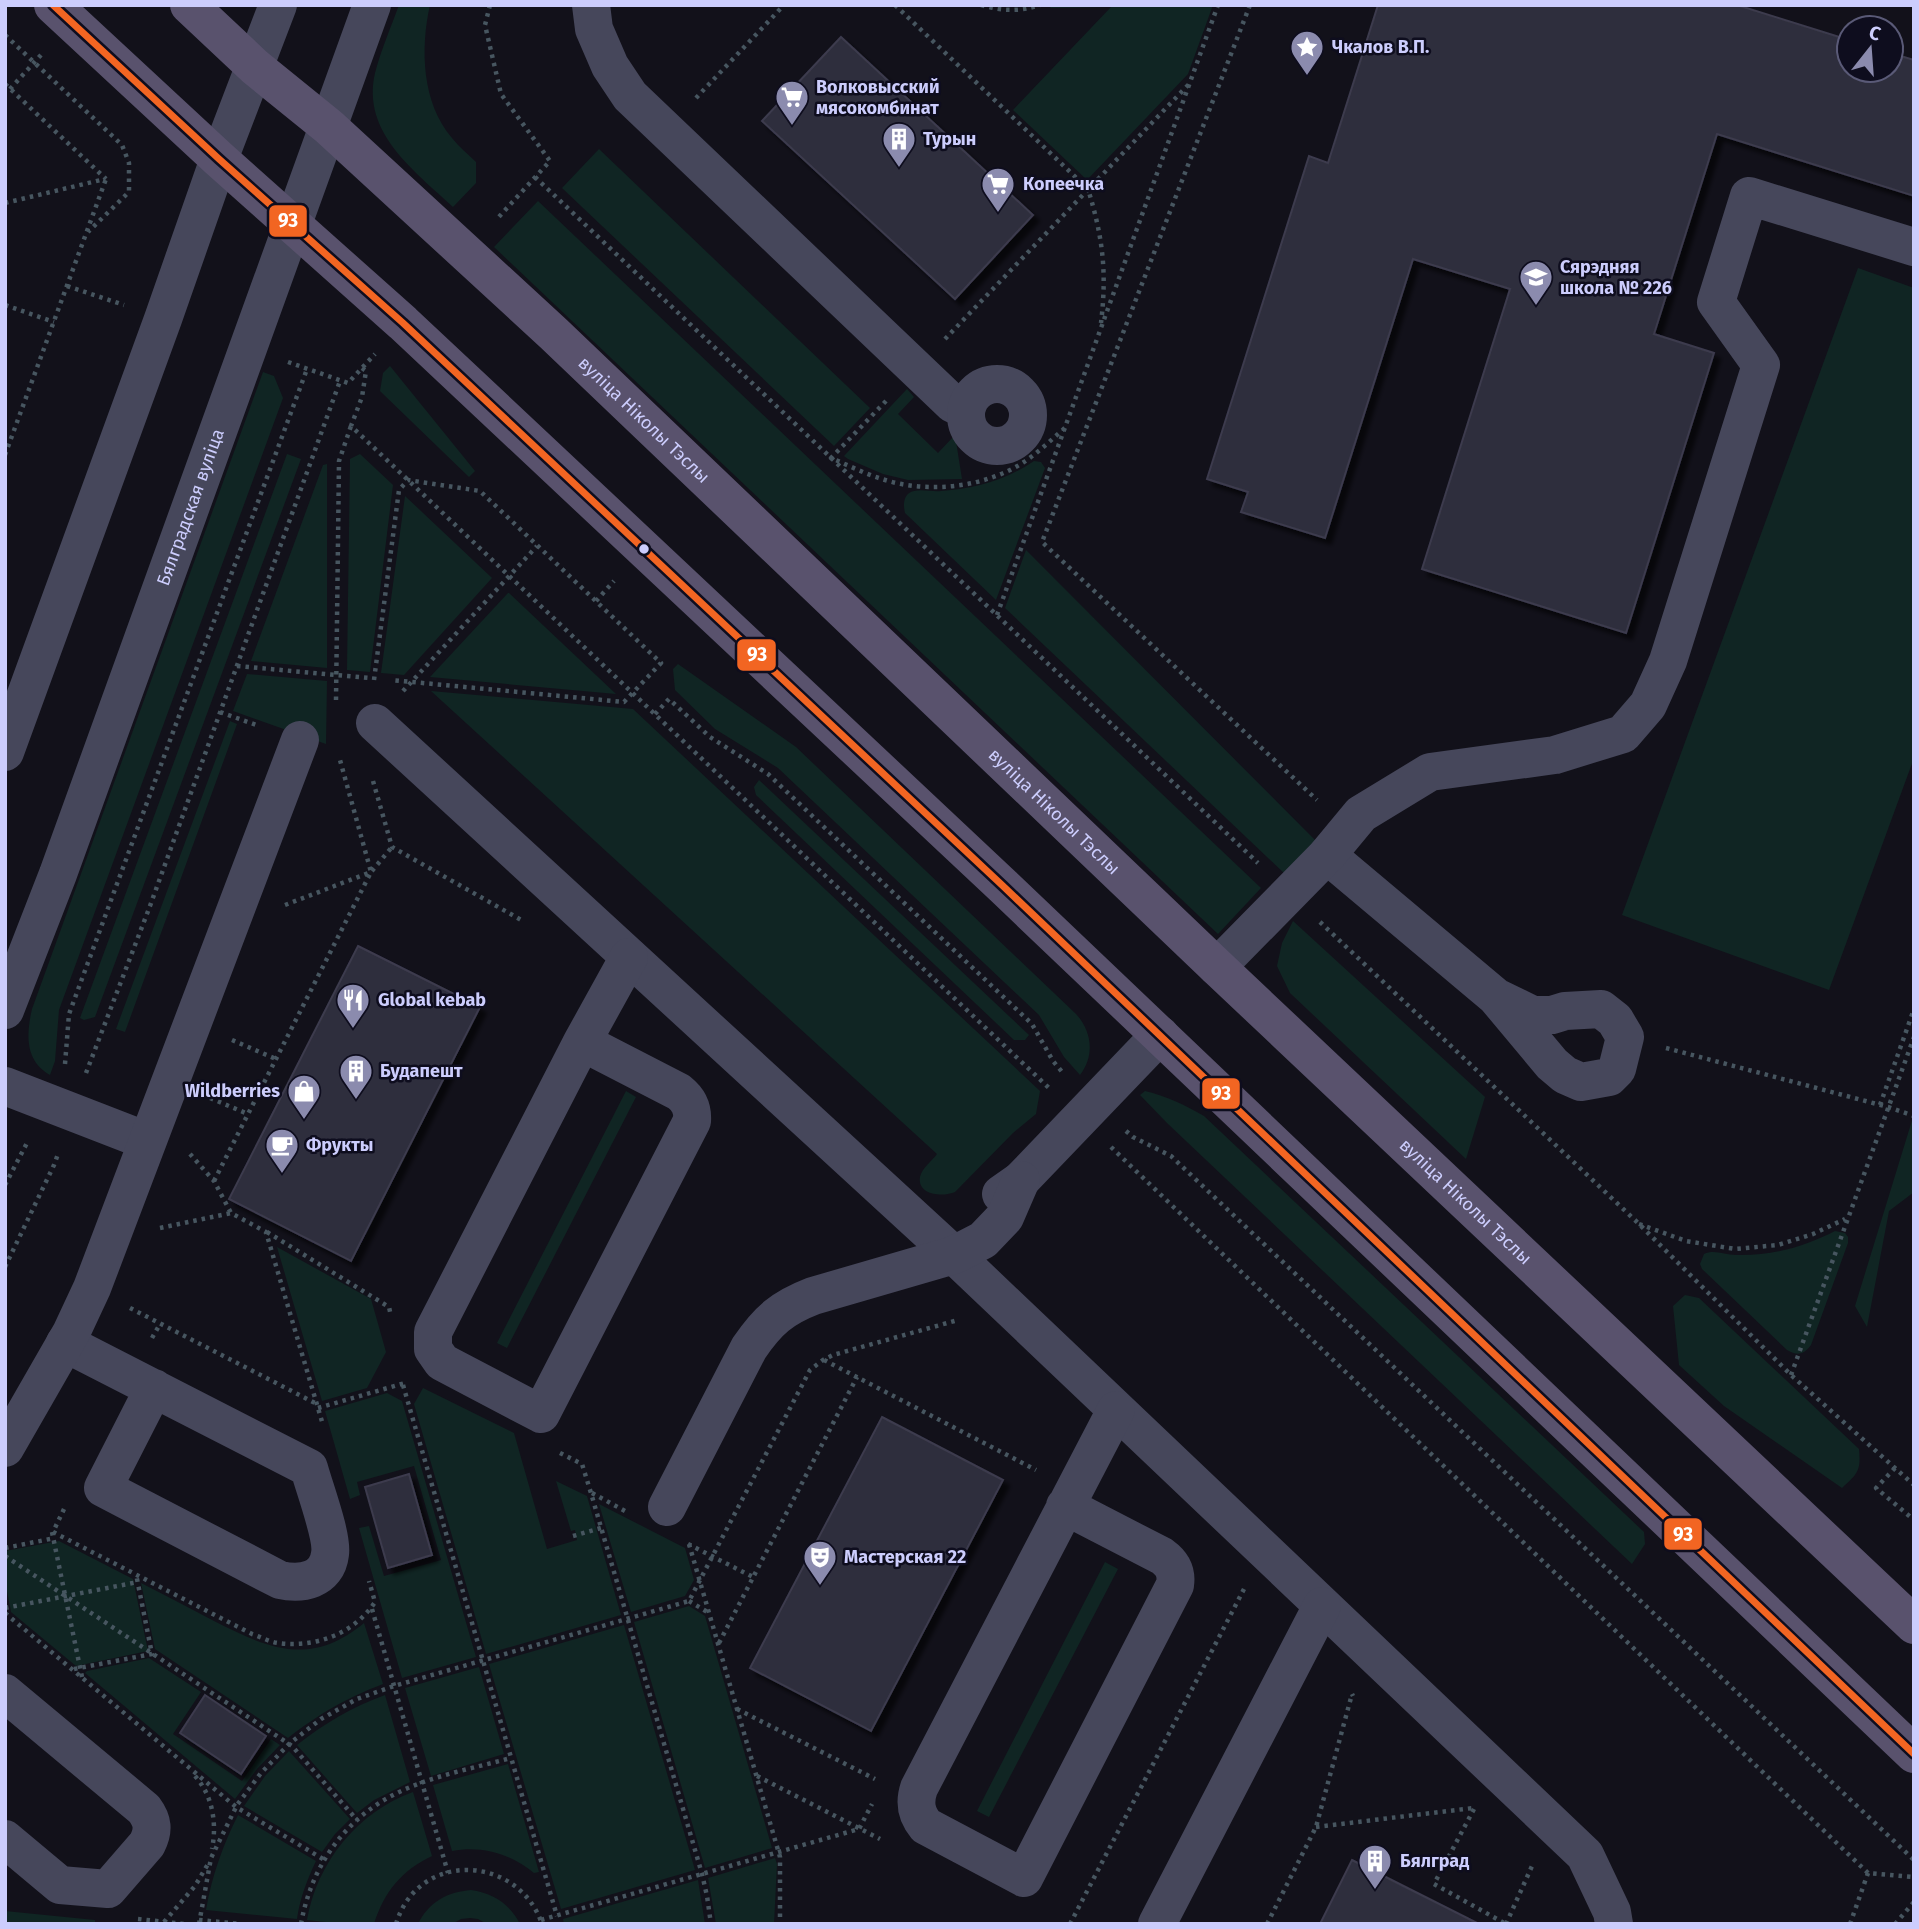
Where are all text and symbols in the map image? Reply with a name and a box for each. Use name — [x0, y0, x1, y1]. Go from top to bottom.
north arrow — [1835, 14, 1905, 84]
text: С — [1866, 21, 1883, 46]
place icon: Чкалов В.П. — [1288, 28, 1326, 77]
place label: Чкалов В.П. — [1332, 36, 1429, 58]
place label: Волковысский мясокомбинат — [816, 76, 940, 119]
supermarket icon: Волковысский мясокомбинат — [773, 78, 811, 127]
building icon: Турын — [880, 120, 918, 169]
place label: Турын — [923, 128, 976, 150]
supermarket icon: Копеечка — [979, 165, 1017, 214]
place label: Копеечка — [1023, 173, 1104, 195]
line badge: 93 — [268, 204, 308, 238]
text: 93 — [278, 209, 298, 232]
place label: Сярэдняя школа № 226 — [1560, 256, 1672, 299]
school or university icon: Сярэдняя школа № 226 — [1517, 258, 1555, 307]
street label: вуліца Ніколы Тэслы — [574, 352, 714, 488]
street label: Бялградская вуліца — [152, 426, 229, 589]
unlabelled marker — [637, 542, 651, 556]
line badge: 93 — [736, 638, 777, 672]
text: 93 — [747, 643, 767, 666]
street label: вуліца Ніколы Тэслы — [984, 744, 1124, 879]
restaurant icon: Global kebab — [334, 981, 372, 1030]
place label: Global kebab — [378, 989, 486, 1011]
building icon: Будапешт — [337, 1052, 375, 1101]
place label: Будапешт — [380, 1060, 463, 1082]
shop icon: Wildberries — [285, 1072, 323, 1121]
line badge: 93 — [1201, 1077, 1241, 1110]
place label: Wildberries — [185, 1080, 280, 1102]
text: 93 — [1211, 1082, 1231, 1105]
cafe icon: Фрукты — [263, 1126, 301, 1175]
place label: Фрукты — [306, 1134, 373, 1156]
street label: вуліца Ніколы Тэслы — [1395, 1134, 1536, 1269]
line badge: 93 — [1663, 1517, 1703, 1551]
text: 93 — [1673, 1523, 1693, 1546]
theatre icon: Мастерская 22 — [801, 1538, 839, 1587]
place label: Мастерская 22 — [844, 1546, 966, 1568]
building icon: Бялград — [1356, 1842, 1394, 1891]
place label: Бялград — [1400, 1850, 1469, 1872]

